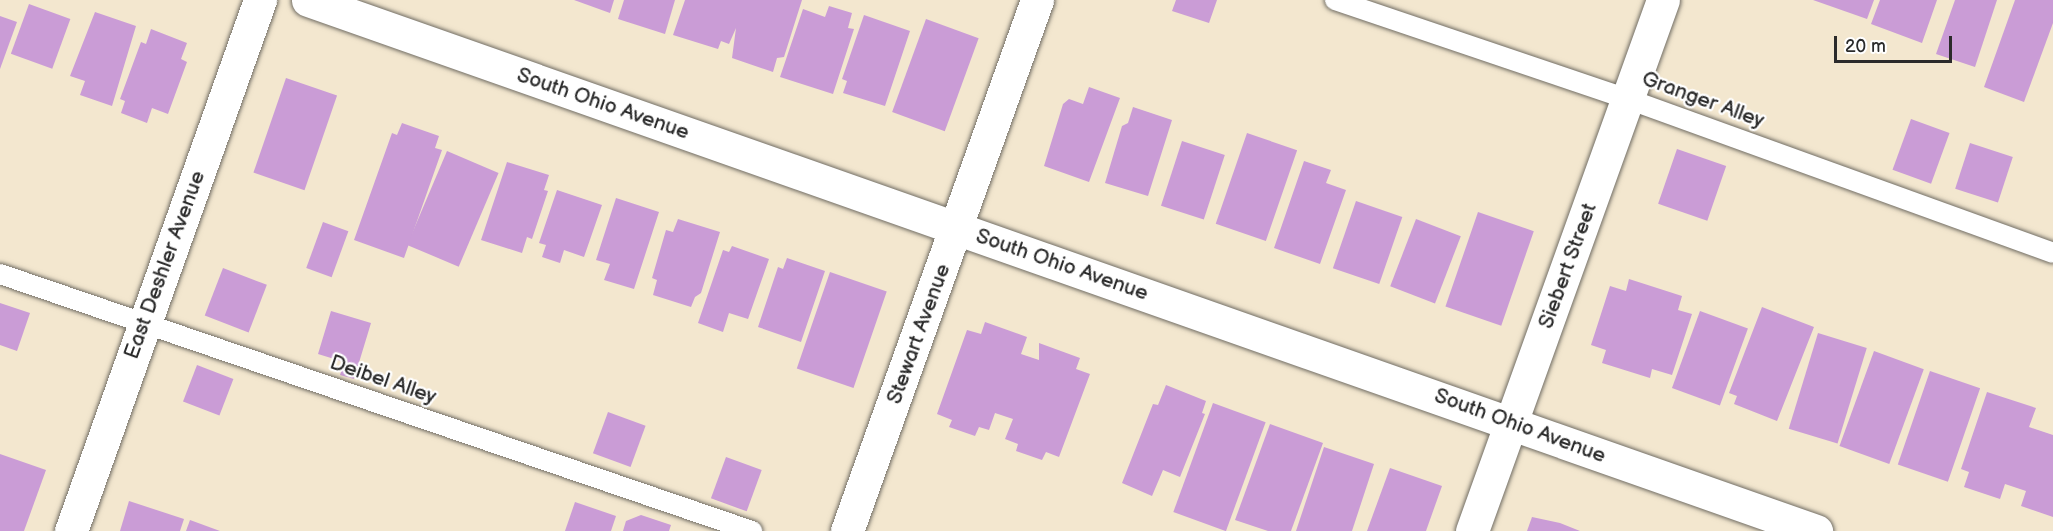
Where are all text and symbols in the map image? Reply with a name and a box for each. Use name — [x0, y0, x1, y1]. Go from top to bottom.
scale bar — [1837, 24, 1956, 62]
text: 20 m — [1845, 36, 1886, 57]
street label: South Ohio Avenue — [514, 63, 692, 145]
street label: Granger Alley — [1638, 66, 1768, 134]
street label: East Deshler Avenue — [119, 167, 211, 363]
street label: Siebert Street — [1534, 200, 1602, 332]
street label: South Ohio Avenue — [973, 224, 1151, 306]
street label: Stewart Avenue — [882, 261, 956, 407]
street label: Deibel Alley — [327, 350, 439, 410]
street label: South Ohio Avenue — [1431, 383, 1609, 469]

